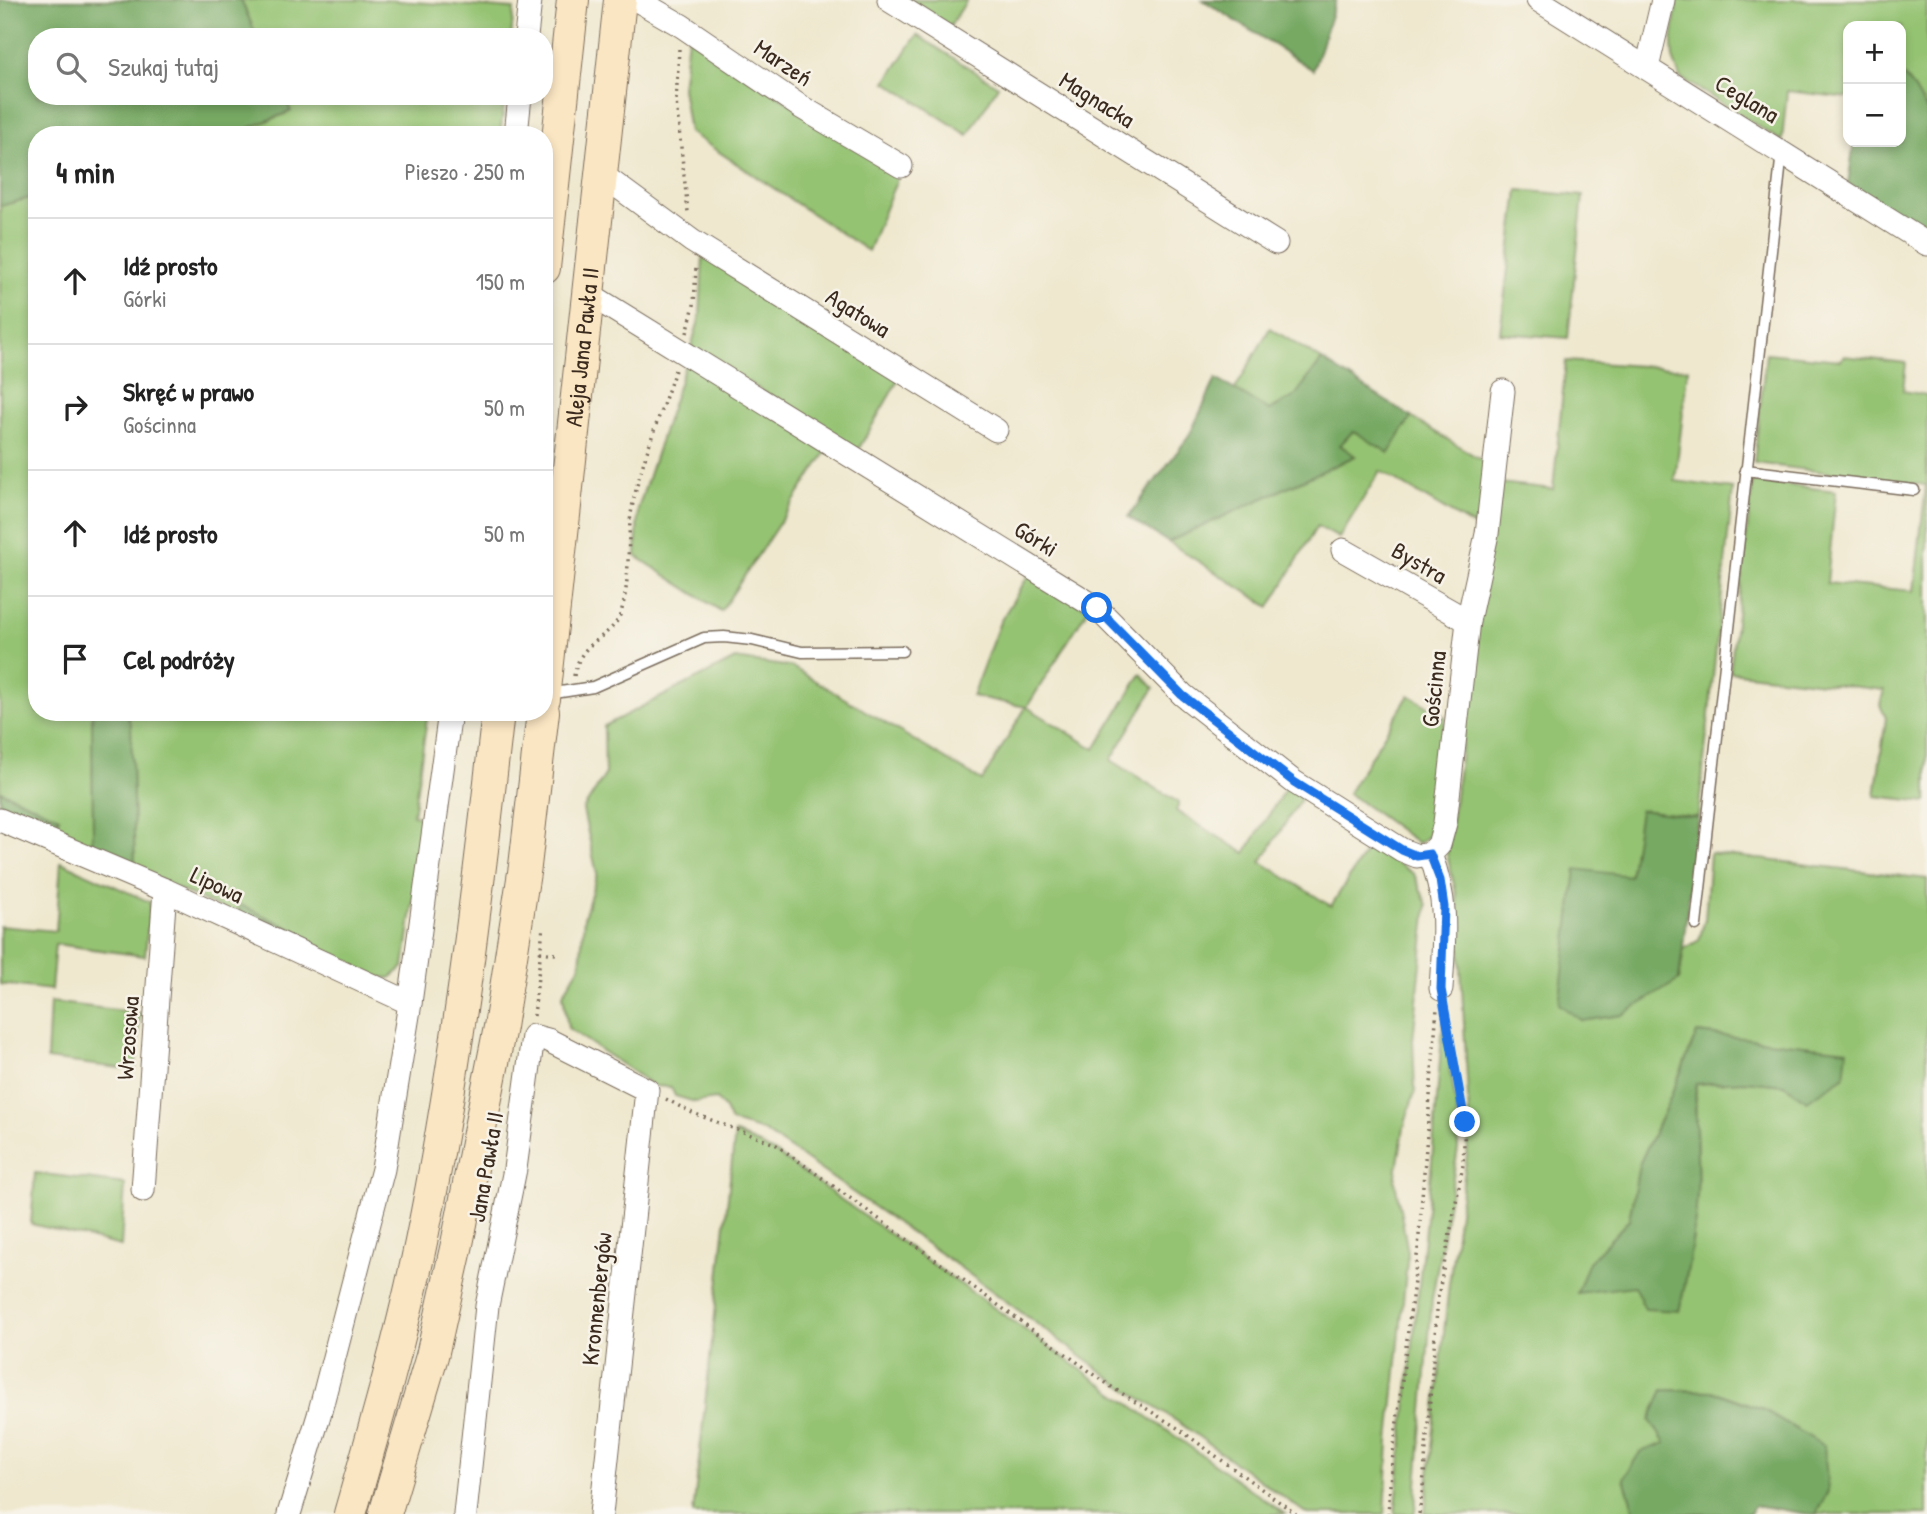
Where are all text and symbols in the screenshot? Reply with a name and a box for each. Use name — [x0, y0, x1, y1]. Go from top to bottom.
map controls — [1843, 21, 1906, 147]
button: + — [1843, 21, 1906, 84]
search box — [28, 28, 553, 105]
street label: Marzeń — [748, 31, 819, 93]
icon: search — [52, 48, 90, 86]
text: Szukaj tutaj — [108, 49, 219, 84]
street label: Magnacka — [1054, 64, 1141, 135]
street label: Ceglana — [1710, 67, 1786, 130]
button: − — [1843, 84, 1906, 147]
text: 4 min — [56, 152, 115, 192]
text: Pieszo · 250 m — [405, 156, 525, 187]
text: Idź prosto — [123, 248, 217, 283]
icon: ahead — [56, 262, 94, 300]
text: 150 m — [476, 266, 525, 297]
street label: Aleja Jana Pawła II — [557, 266, 606, 428]
street label: Agatowa — [820, 280, 897, 344]
text: Górki — [123, 283, 167, 314]
text: Skręć w prawo — [123, 374, 254, 409]
icon: right — [56, 388, 94, 426]
text: 50 m — [484, 392, 525, 423]
text: Gościnna — [123, 409, 196, 440]
street label: Górki — [1009, 512, 1064, 564]
icon: ahead — [56, 514, 94, 552]
text: Idź prosto — [123, 516, 217, 551]
text: 50 m — [484, 518, 525, 549]
street label: Bystra — [1386, 534, 1453, 591]
route start — [1081, 592, 1112, 623]
icon: arrive — [56, 640, 94, 678]
text: Cel podróży — [123, 642, 235, 677]
street label: Gościnna — [1413, 649, 1453, 728]
street label: Lipowa — [186, 858, 249, 910]
street label: Wrzosowa — [108, 995, 146, 1081]
route end — [1449, 1106, 1480, 1137]
street label: Jana Pawła II — [460, 1109, 510, 1224]
street label: Kronnenbergów — [573, 1231, 619, 1367]

